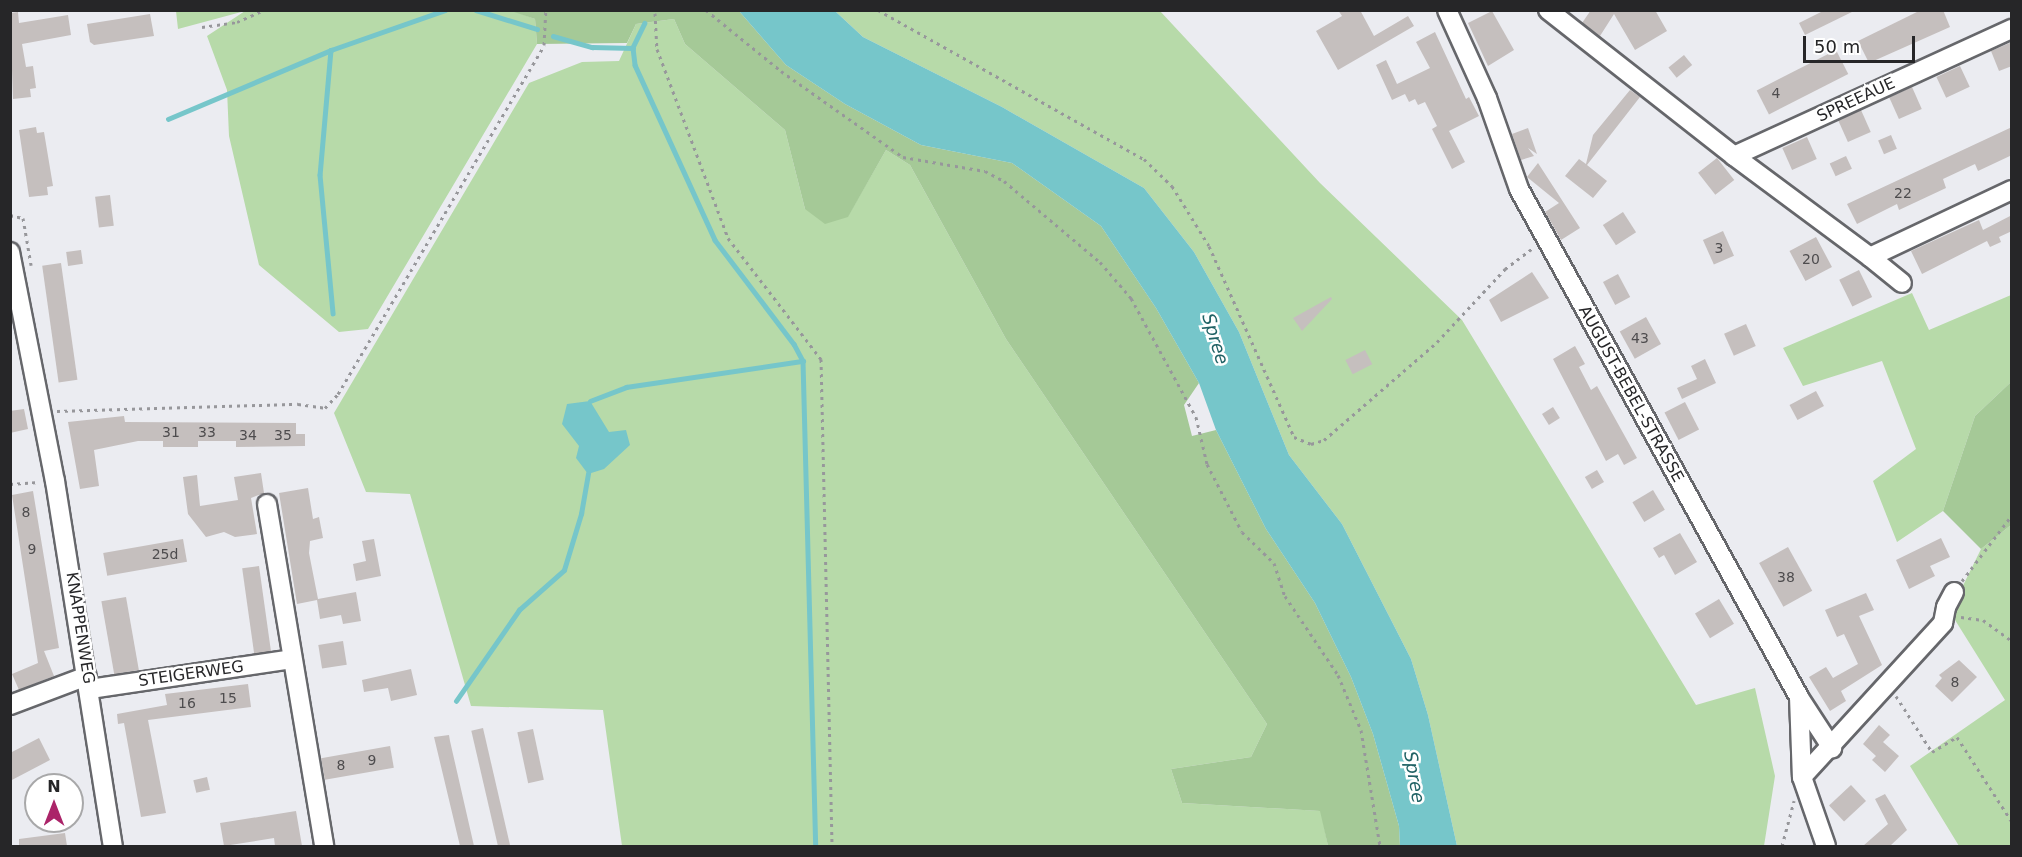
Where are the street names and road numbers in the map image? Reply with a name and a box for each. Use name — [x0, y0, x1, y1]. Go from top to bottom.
street label: SPREEAUE — [1814, 74, 1898, 126]
street label: AUGUST-BEBEL-STRASSE — [1574, 302, 1688, 486]
street label: KNAPPENWEG — [62, 571, 98, 685]
street label: STEIGERWEG — [137, 657, 245, 691]

